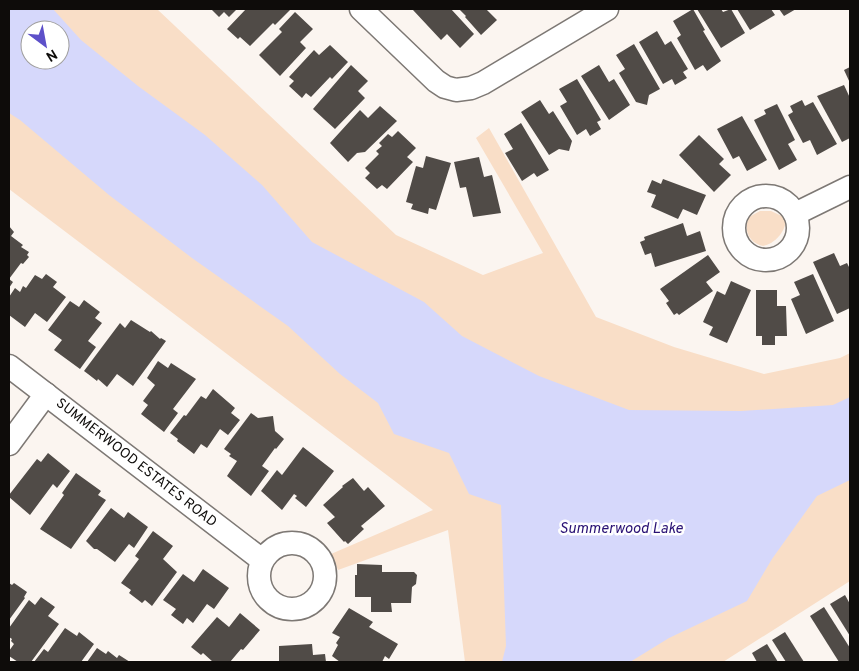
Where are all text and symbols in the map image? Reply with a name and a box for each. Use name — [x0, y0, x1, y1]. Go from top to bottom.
north arrow — [20, 20, 70, 70]
text: N — [42, 45, 60, 65]
street label: SUMMERWOOD ESTATES ROAD — [52, 395, 220, 531]
water label: Summerwood Lake — [559, 520, 683, 539]

